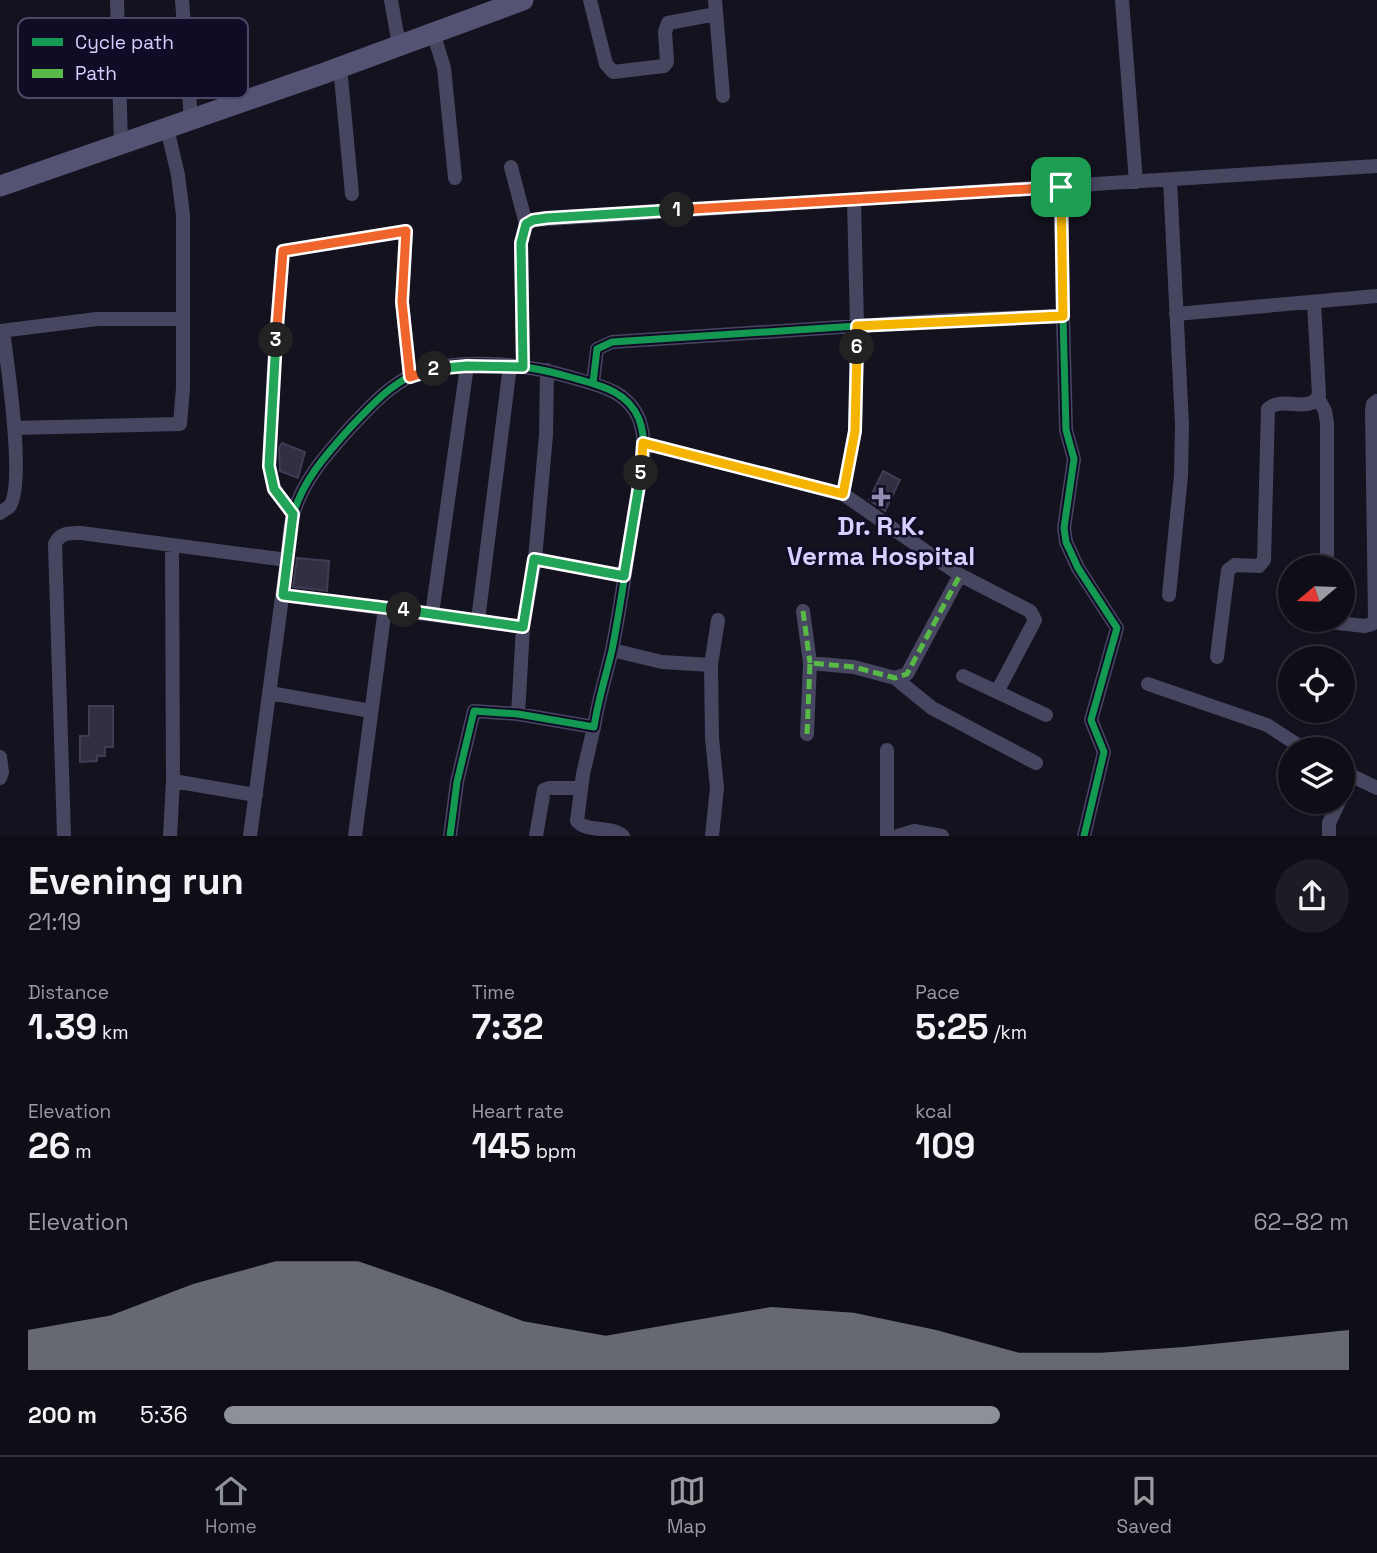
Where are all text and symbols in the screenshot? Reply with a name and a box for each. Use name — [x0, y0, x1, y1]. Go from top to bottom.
legend — [18, 18, 248, 98]
text: Cycle path — [75, 30, 174, 55]
text: Path — [75, 61, 117, 86]
pin — [1031, 157, 1091, 217]
icon: arrive — [1042, 168, 1080, 206]
pin: 1 — [660, 192, 694, 228]
text: 1 — [672, 197, 681, 222]
pin: 3 — [258, 322, 294, 358]
text: 3 — [270, 327, 281, 352]
pin: 6 — [840, 330, 874, 364]
text: 6 — [851, 334, 862, 359]
pin: 2 — [416, 352, 452, 386]
text: 2 — [428, 356, 439, 381]
pin: 5 — [624, 456, 658, 490]
text: 5 — [635, 460, 646, 485]
marker: Dr. R.K. Verma Hospital — [871, 487, 891, 507]
place label: Dr. R.K. Verma Hospital — [787, 509, 975, 573]
north arrow — [1278, 555, 1354, 632]
map controls — [1278, 555, 1355, 814]
pin: 4 — [386, 592, 422, 628]
text: 4 — [397, 597, 410, 622]
button: locate — [1278, 646, 1355, 723]
button: layers — [1278, 737, 1355, 814]
text: Evening run — [28, 857, 244, 905]
button: share — [1275, 859, 1349, 933]
text: 21:19 — [28, 907, 81, 937]
text: Distance — [28, 980, 109, 1005]
text: Time — [472, 980, 515, 1005]
text: Pace — [915, 980, 960, 1005]
text: 1.39 — [28, 1005, 97, 1049]
text: 7:32 — [472, 1005, 544, 1049]
text: 5:25 — [915, 1005, 989, 1049]
text: km — [97, 1020, 129, 1045]
text: /km — [989, 1020, 1027, 1045]
text: Elevation — [28, 1099, 111, 1124]
text: Heart rate — [472, 1099, 564, 1124]
text: kcal — [915, 1099, 952, 1124]
text: 26 — [28, 1124, 70, 1168]
text: 145 — [472, 1124, 531, 1168]
text: 109 — [915, 1124, 975, 1168]
text: m — [70, 1139, 92, 1164]
text: bpm — [531, 1139, 576, 1164]
text: Elevation — [28, 1207, 129, 1237]
text: 62–82 m — [1253, 1207, 1349, 1237]
text: 200 m — [28, 1400, 97, 1430]
text: 5:36 — [140, 1400, 188, 1430]
tab: Home — [205, 1472, 257, 1539]
tab: Map — [667, 1472, 707, 1539]
tab: Saved — [1117, 1472, 1172, 1539]

